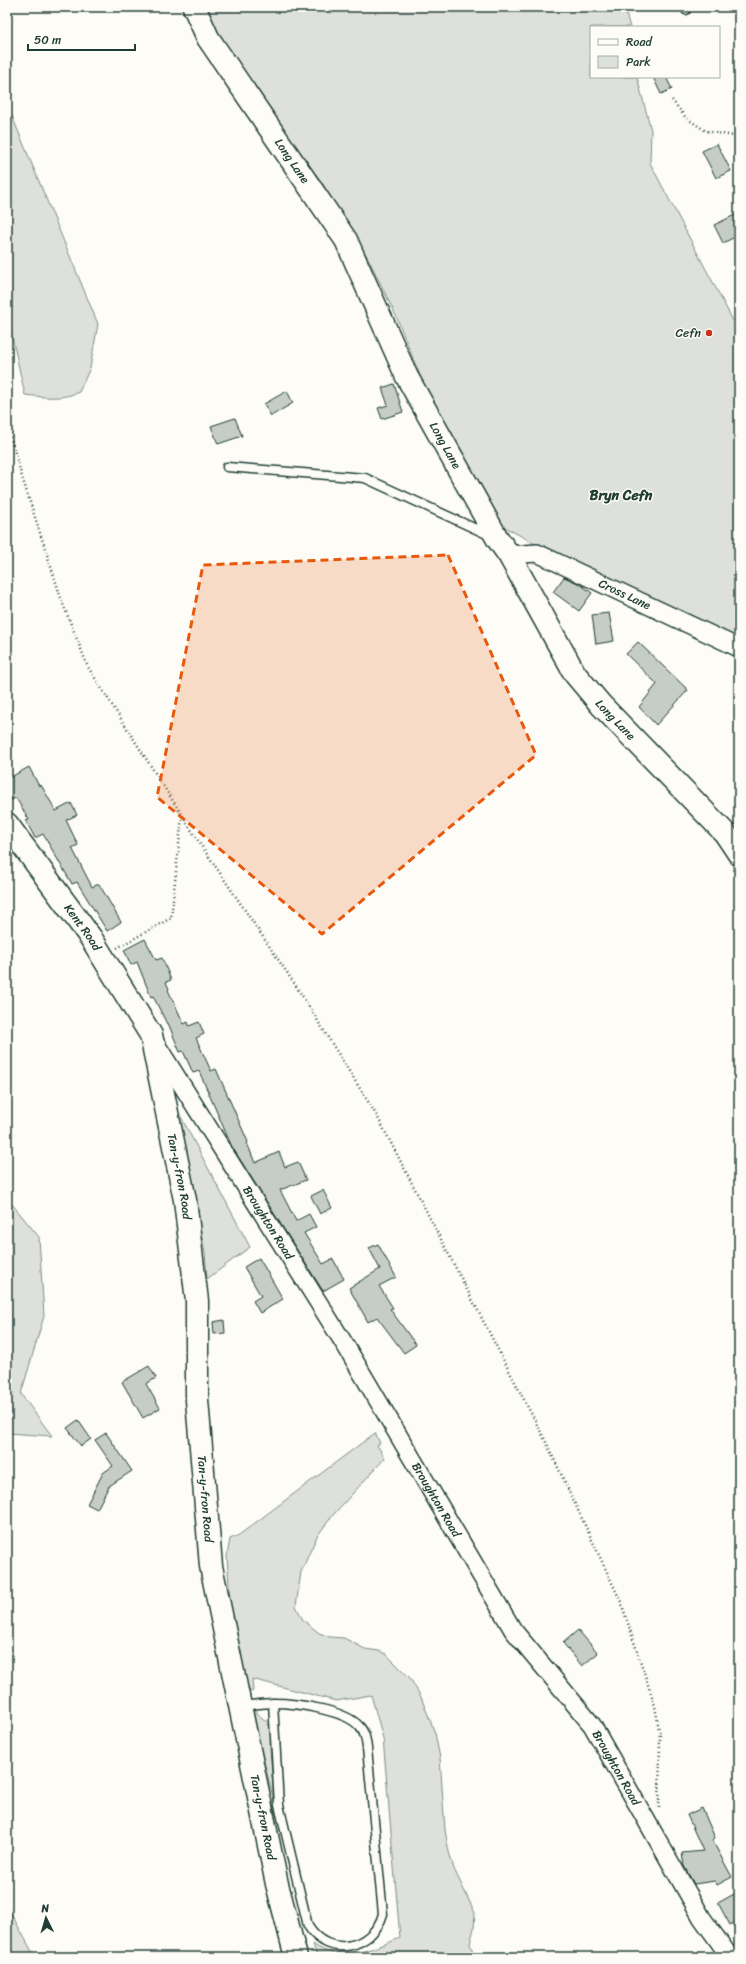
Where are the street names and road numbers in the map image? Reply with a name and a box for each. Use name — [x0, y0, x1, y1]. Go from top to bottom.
street label: Long Lane — [269, 134, 316, 189]
street label: Long Lane — [423, 418, 467, 473]
street label: Cross Lane — [595, 572, 655, 616]
street label: Long Lane — [589, 694, 641, 746]
street label: Kent Road — [58, 899, 108, 956]
street label: Tan-y-fron Road — [161, 1131, 198, 1221]
street label: Broughton Road — [237, 1181, 300, 1265]
street label: Tan-y-fron Road — [191, 1454, 220, 1544]
street label: Broughton Road — [405, 1458, 467, 1542]
street label: Broughton Road — [586, 1726, 647, 1810]
street label: Tan-y-fron Road — [244, 1772, 283, 1863]

